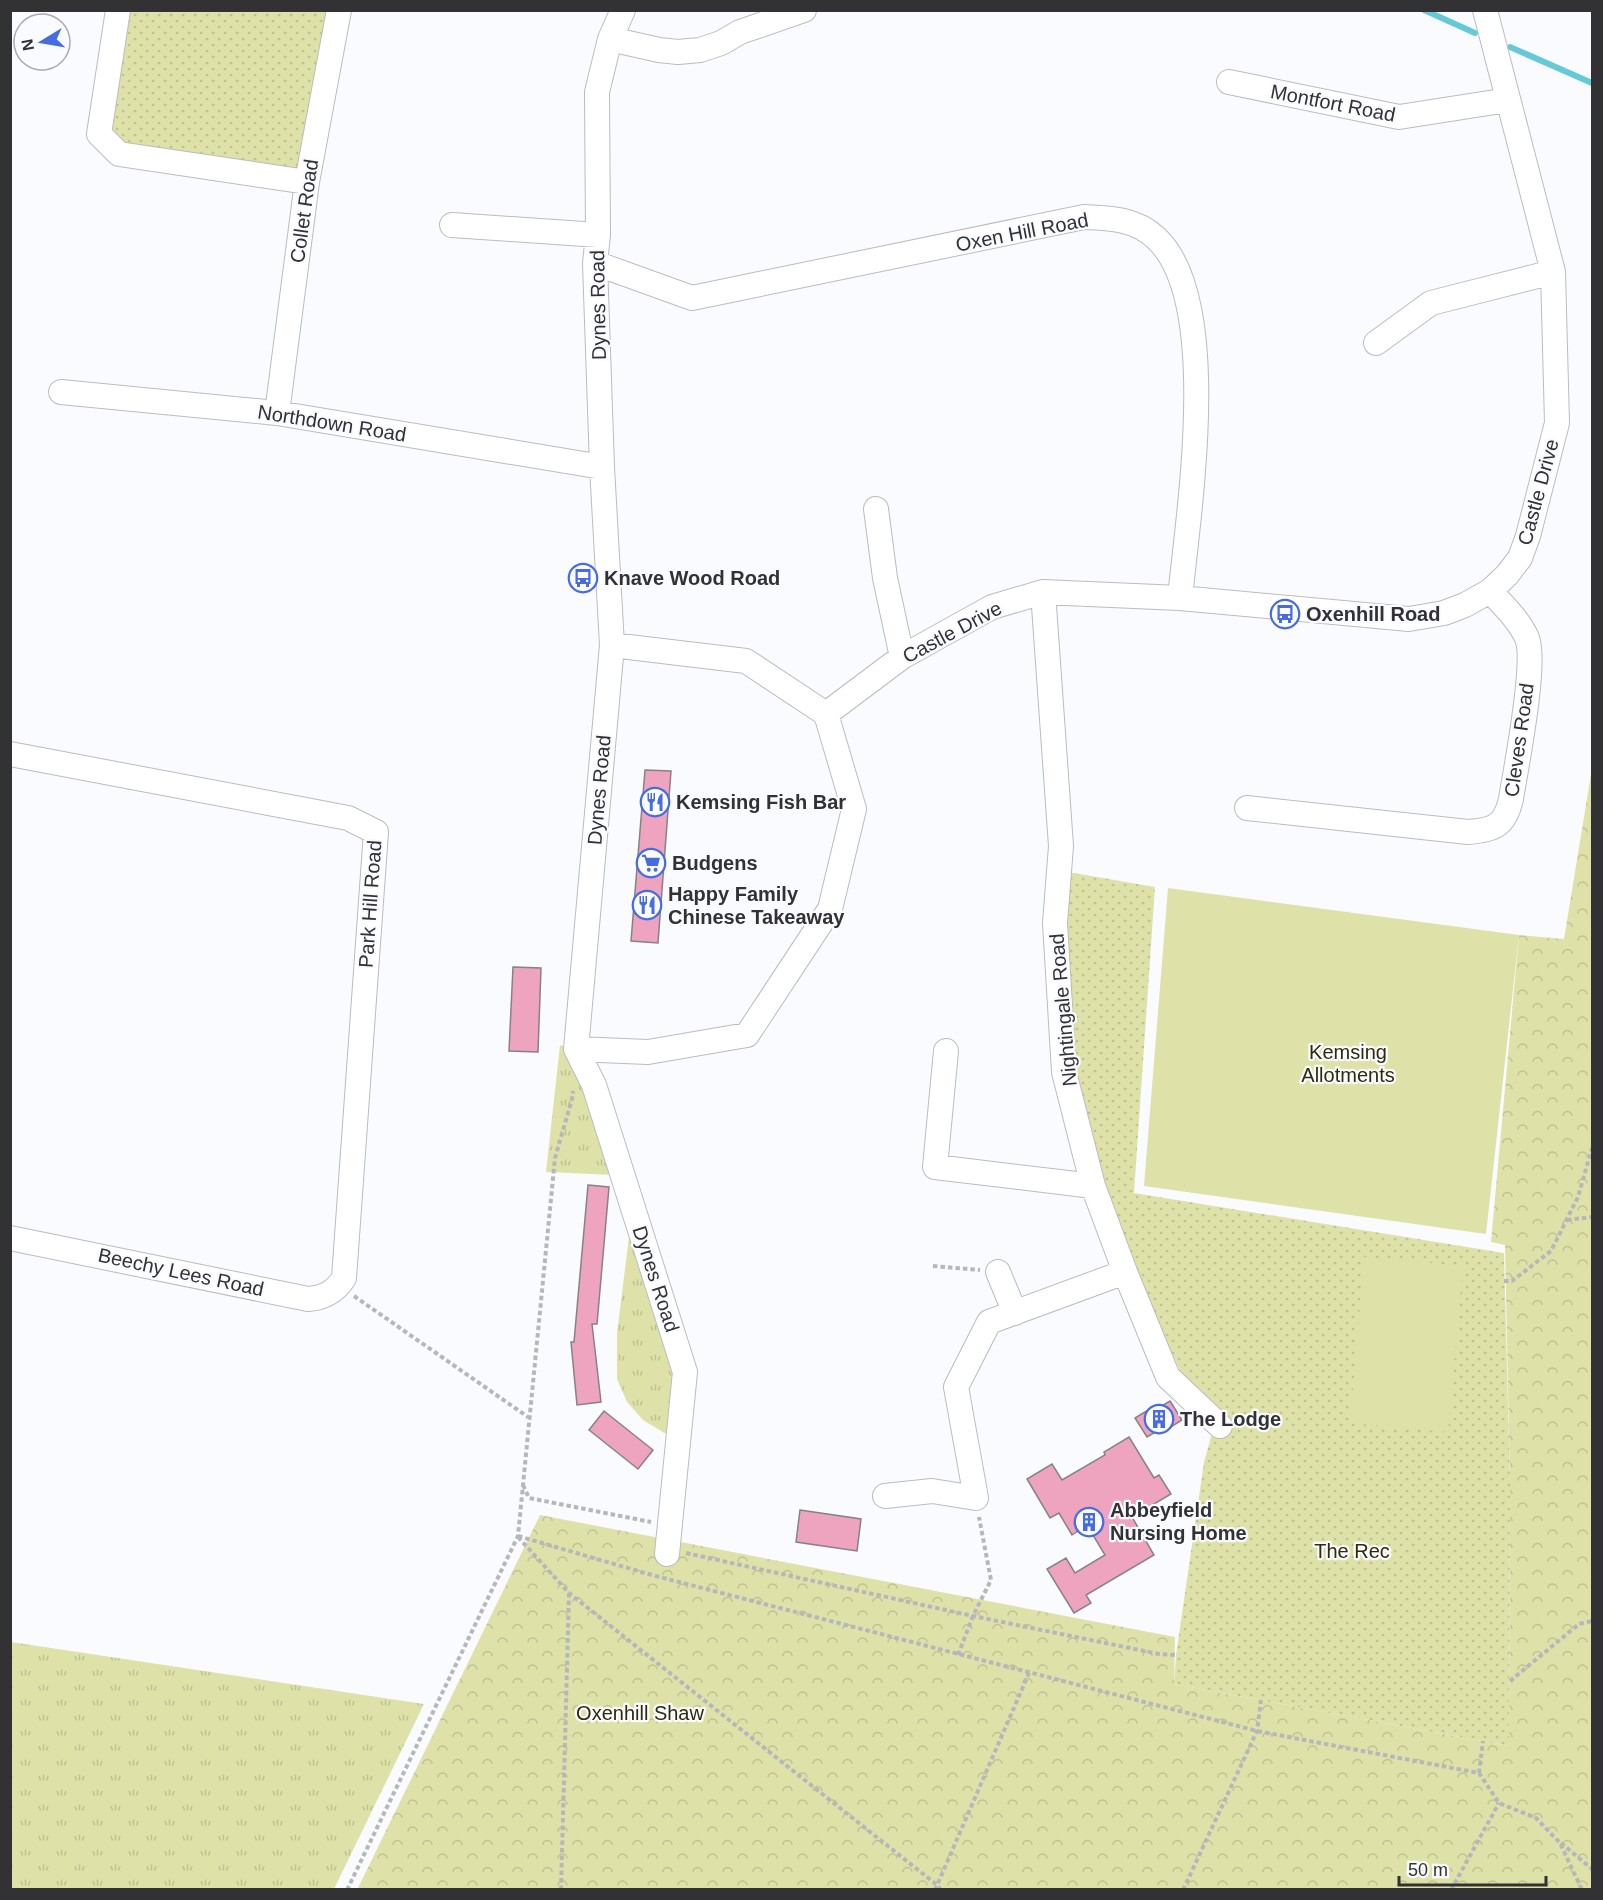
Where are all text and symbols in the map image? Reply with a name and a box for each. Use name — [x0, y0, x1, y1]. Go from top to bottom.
north arrow — [12, 12, 72, 72]
text: N — [18, 37, 37, 52]
street label: Montfort Road — [1269, 80, 1397, 126]
street label: Collet Road — [286, 158, 322, 264]
street label: Oxen Hill Road — [954, 208, 1090, 256]
street label: Dynes Road — [586, 250, 610, 360]
street label: Northdown Road — [256, 400, 408, 446]
street label: Castle Drive — [1513, 437, 1563, 547]
bus stop icon: Knave Wood Road — [567, 562, 599, 594]
place label: Knave Wood Road — [604, 567, 780, 589]
street label: Castle Drive — [899, 597, 1005, 667]
bus stop icon: Oxenhill Road — [1269, 598, 1301, 630]
place label: Oxenhill Road — [1306, 603, 1440, 625]
street label: Cleves Road — [1500, 682, 1538, 798]
street label: Dynes Road — [583, 734, 615, 846]
restaurant icon: Kemsing Fish Bar — [639, 786, 671, 818]
place label: Kemsing Fish Bar — [676, 791, 846, 813]
street label: Park Hill Road — [355, 839, 385, 969]
supermarket icon: Budgens — [635, 847, 667, 879]
place label: Budgens — [672, 852, 758, 874]
place label: Happy Family Chinese Takeaway — [668, 883, 845, 928]
restaurant icon: Happy Family Chinese Takeaway — [631, 889, 663, 921]
street label: Nightingale Road — [1045, 933, 1081, 1087]
park label: Kemsing Allotments — [1301, 1041, 1395, 1086]
street label: Dynes Road — [629, 1223, 683, 1335]
street label: Beechy Lees Road — [96, 1244, 266, 1300]
building icon: The Lodge — [1143, 1403, 1175, 1435]
place label: The Lodge — [1180, 1408, 1281, 1430]
place label: Abbeyfield Nursing Home — [1110, 1499, 1247, 1544]
building icon: Abbeyfield Nursing Home — [1073, 1506, 1105, 1538]
park label: The Rec — [1314, 1540, 1390, 1562]
park label: Oxenhill Shaw — [576, 1702, 704, 1724]
scale bar — [1399, 1849, 1546, 1887]
text: 50 m — [1408, 1860, 1448, 1880]

